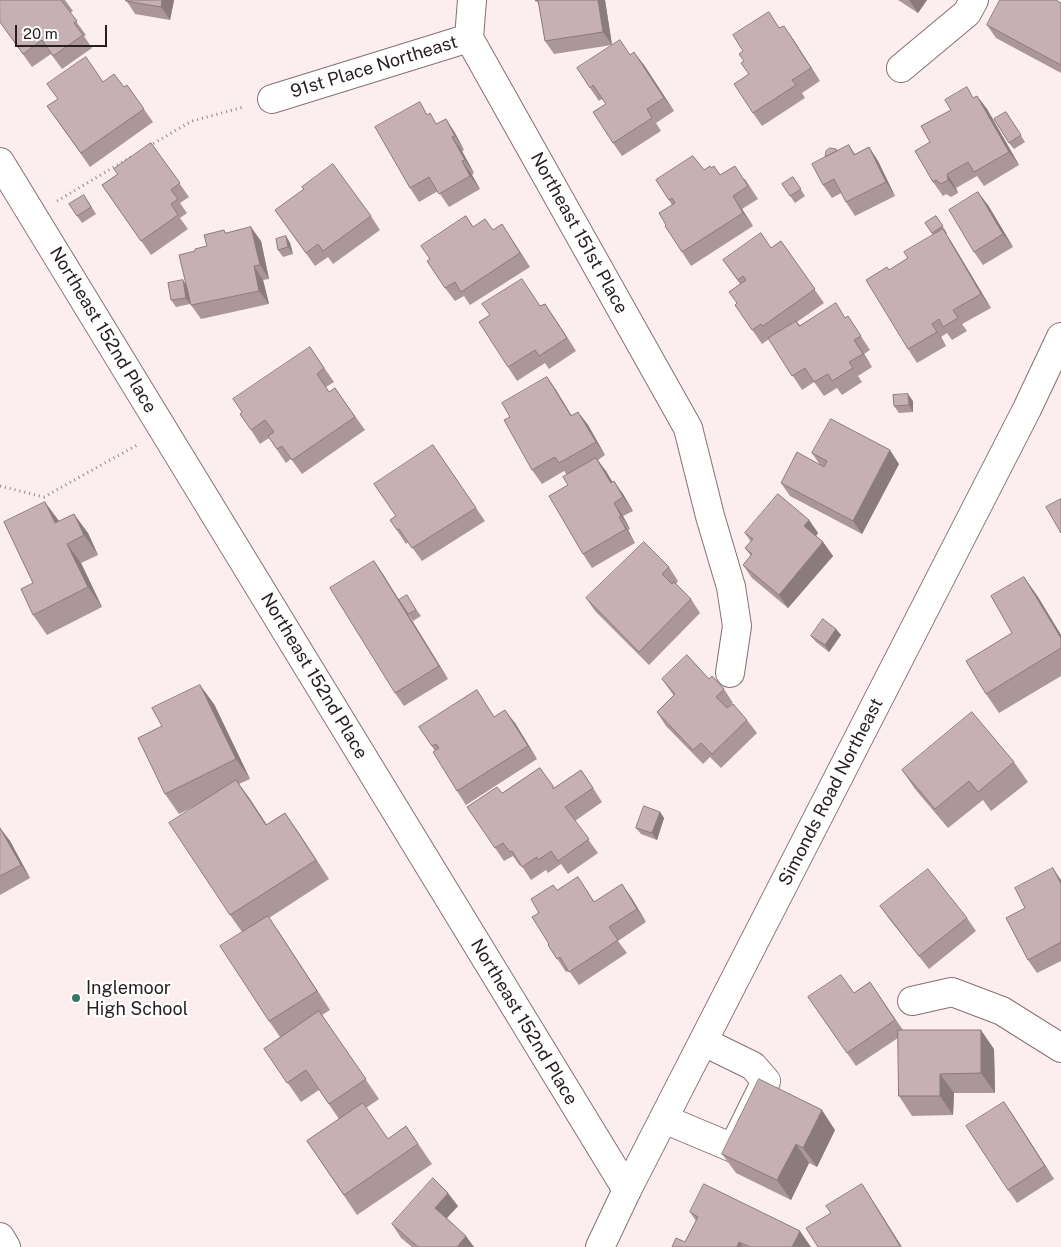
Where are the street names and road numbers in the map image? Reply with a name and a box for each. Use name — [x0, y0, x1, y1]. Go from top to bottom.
street label: 91st Place Northeast — [288, 31, 460, 103]
street label: Northeast 151st Place — [526, 149, 632, 317]
street label: Northeast 152nd Place — [45, 243, 161, 417]
street label: Northeast 152nd Place — [256, 589, 372, 763]
street label: Simonds Road Northeast — [774, 695, 888, 889]
street label: Northeast 152nd Place — [466, 935, 582, 1109]

